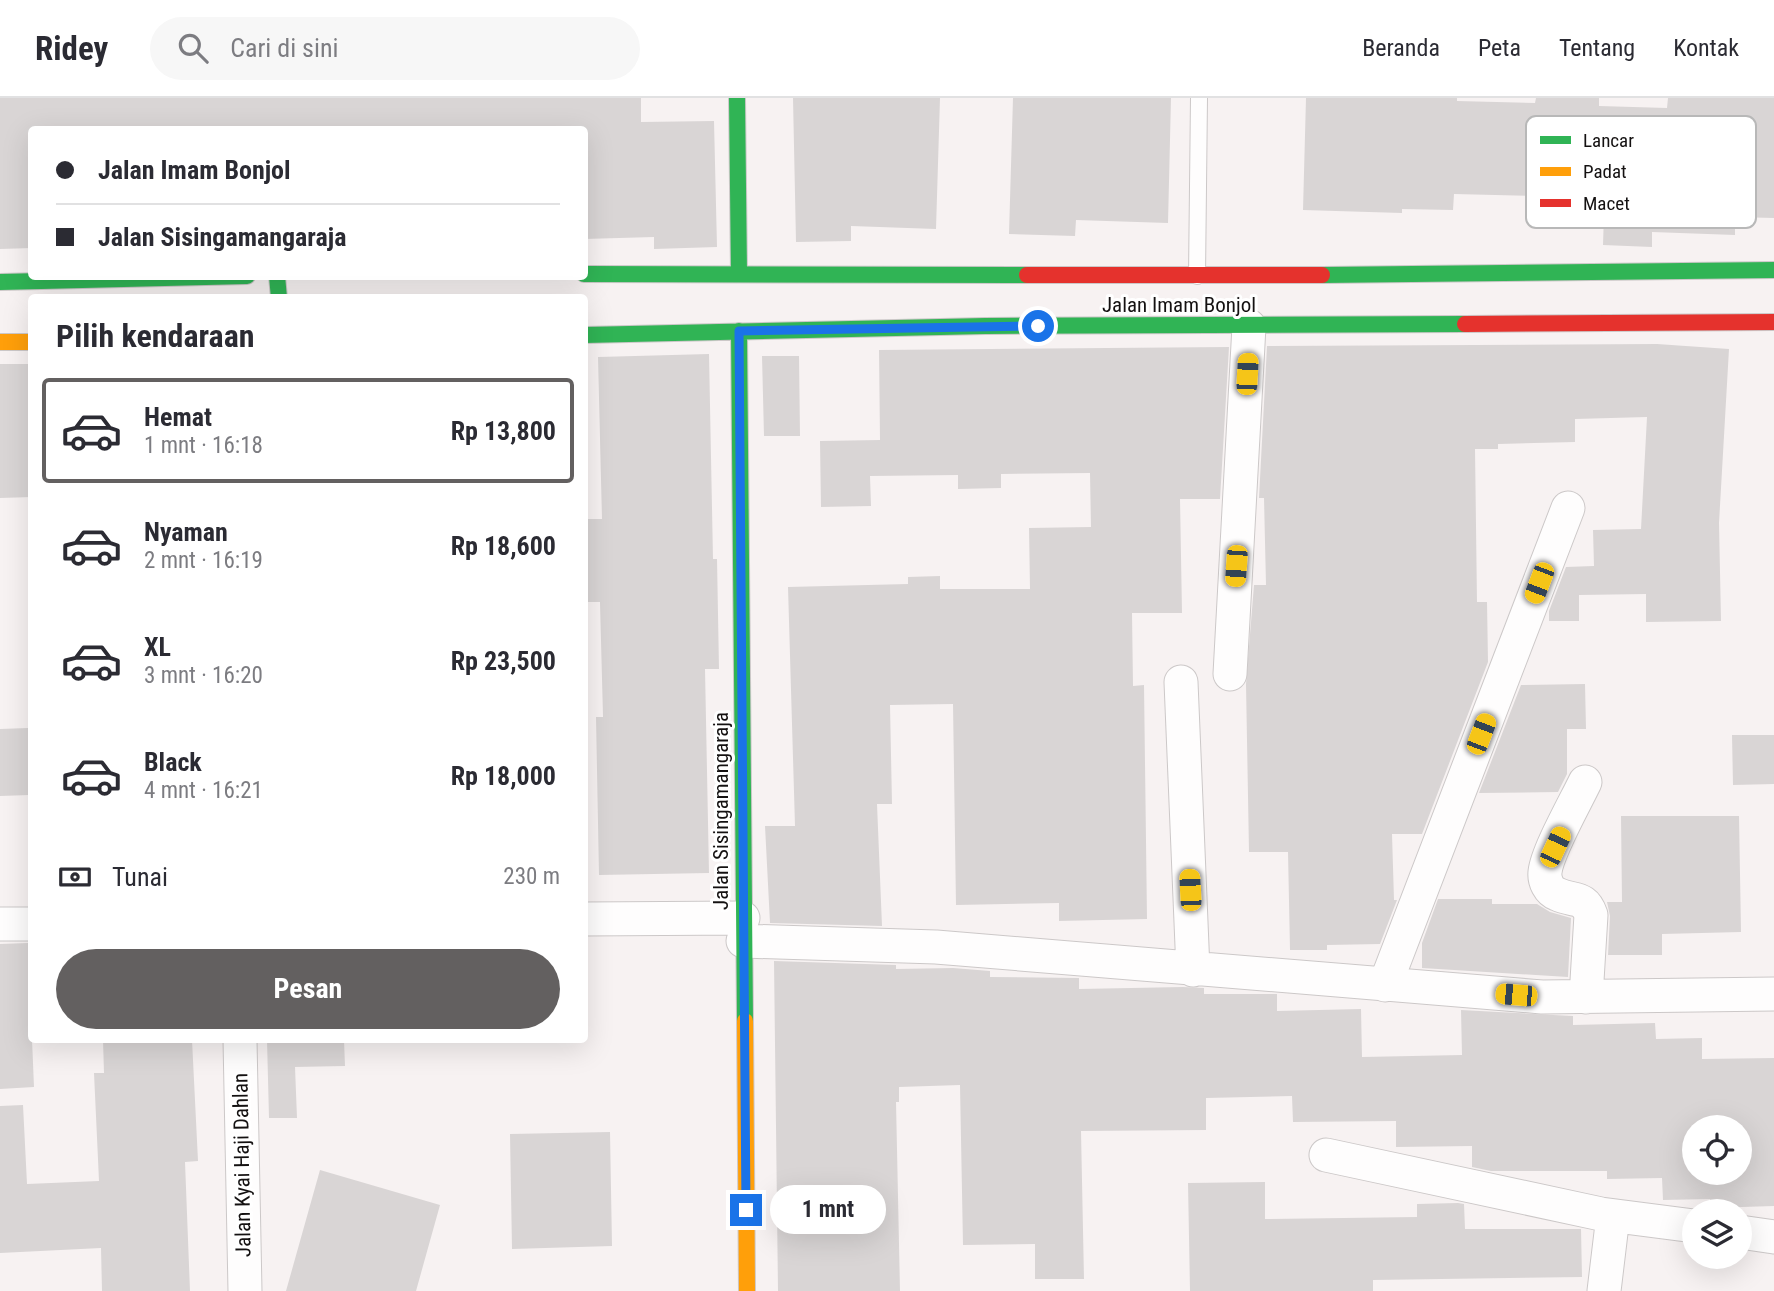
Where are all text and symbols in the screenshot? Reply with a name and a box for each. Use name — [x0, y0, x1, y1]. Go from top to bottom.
search box — [150, 17, 640, 80]
text: Ridey — [35, 29, 108, 68]
icon: search — [174, 29, 212, 67]
text: Cari di sini — [230, 33, 338, 63]
text: Beranda — [1362, 34, 1440, 62]
text: Peta — [1478, 34, 1521, 62]
text: Tentang — [1559, 34, 1635, 62]
text: Kontak — [1673, 34, 1739, 62]
legend — [1526, 116, 1756, 228]
text: Lancar — [1583, 129, 1634, 152]
text: Jalan Imam Bonjol — [98, 155, 291, 185]
text: Padat — [1583, 160, 1627, 183]
text: Macet — [1583, 192, 1630, 215]
text: Jalan Sisingamangaraja — [98, 222, 346, 252]
street label: Jalan Imam Bonjol — [1102, 293, 1256, 317]
route start — [1022, 310, 1054, 342]
text: Pilih kendaraan — [56, 317, 255, 355]
car — [1236, 352, 1259, 396]
icon: car — [60, 399, 123, 462]
text: Hemat — [144, 402, 212, 432]
text: Rp 13,800 — [451, 416, 556, 446]
text: 1 mnt · 16:18 — [144, 432, 263, 459]
icon: car — [60, 514, 123, 577]
text: Nyaman — [144, 517, 228, 547]
text: Rp 18,600 — [451, 531, 556, 561]
car — [1225, 544, 1248, 588]
text: 2 mnt · 16:19 — [144, 547, 263, 574]
car — [1522, 560, 1557, 606]
icon: car — [60, 629, 123, 692]
text: XL — [144, 632, 171, 662]
text: Rp 23,500 — [451, 646, 556, 676]
text: 3 mnt · 16:20 — [144, 662, 263, 689]
car — [1464, 711, 1499, 757]
street label: Jalan Sisingamangaraja — [709, 712, 733, 910]
icon: car — [60, 744, 123, 807]
text: Black — [144, 747, 202, 777]
text: Rp 18,000 — [451, 761, 556, 791]
text: 4 mnt · 16:21 — [144, 777, 263, 804]
car — [1537, 824, 1574, 870]
icon: cash — [56, 858, 94, 896]
text: Tunai — [112, 862, 168, 892]
text: 230 m — [503, 863, 560, 890]
car — [1179, 868, 1202, 912]
button: Pesan — [56, 949, 560, 1029]
car — [1495, 983, 1538, 1007]
street label: Jalan Kyai Haji Dahlan — [228, 1073, 256, 1257]
map controls — [1682, 1115, 1752, 1269]
button: locate — [1682, 1115, 1752, 1185]
callout: 1 mnt — [770, 1186, 886, 1234]
route end — [730, 1194, 762, 1226]
text: 1 mnt — [802, 1196, 854, 1223]
button: layers — [1682, 1199, 1752, 1269]

